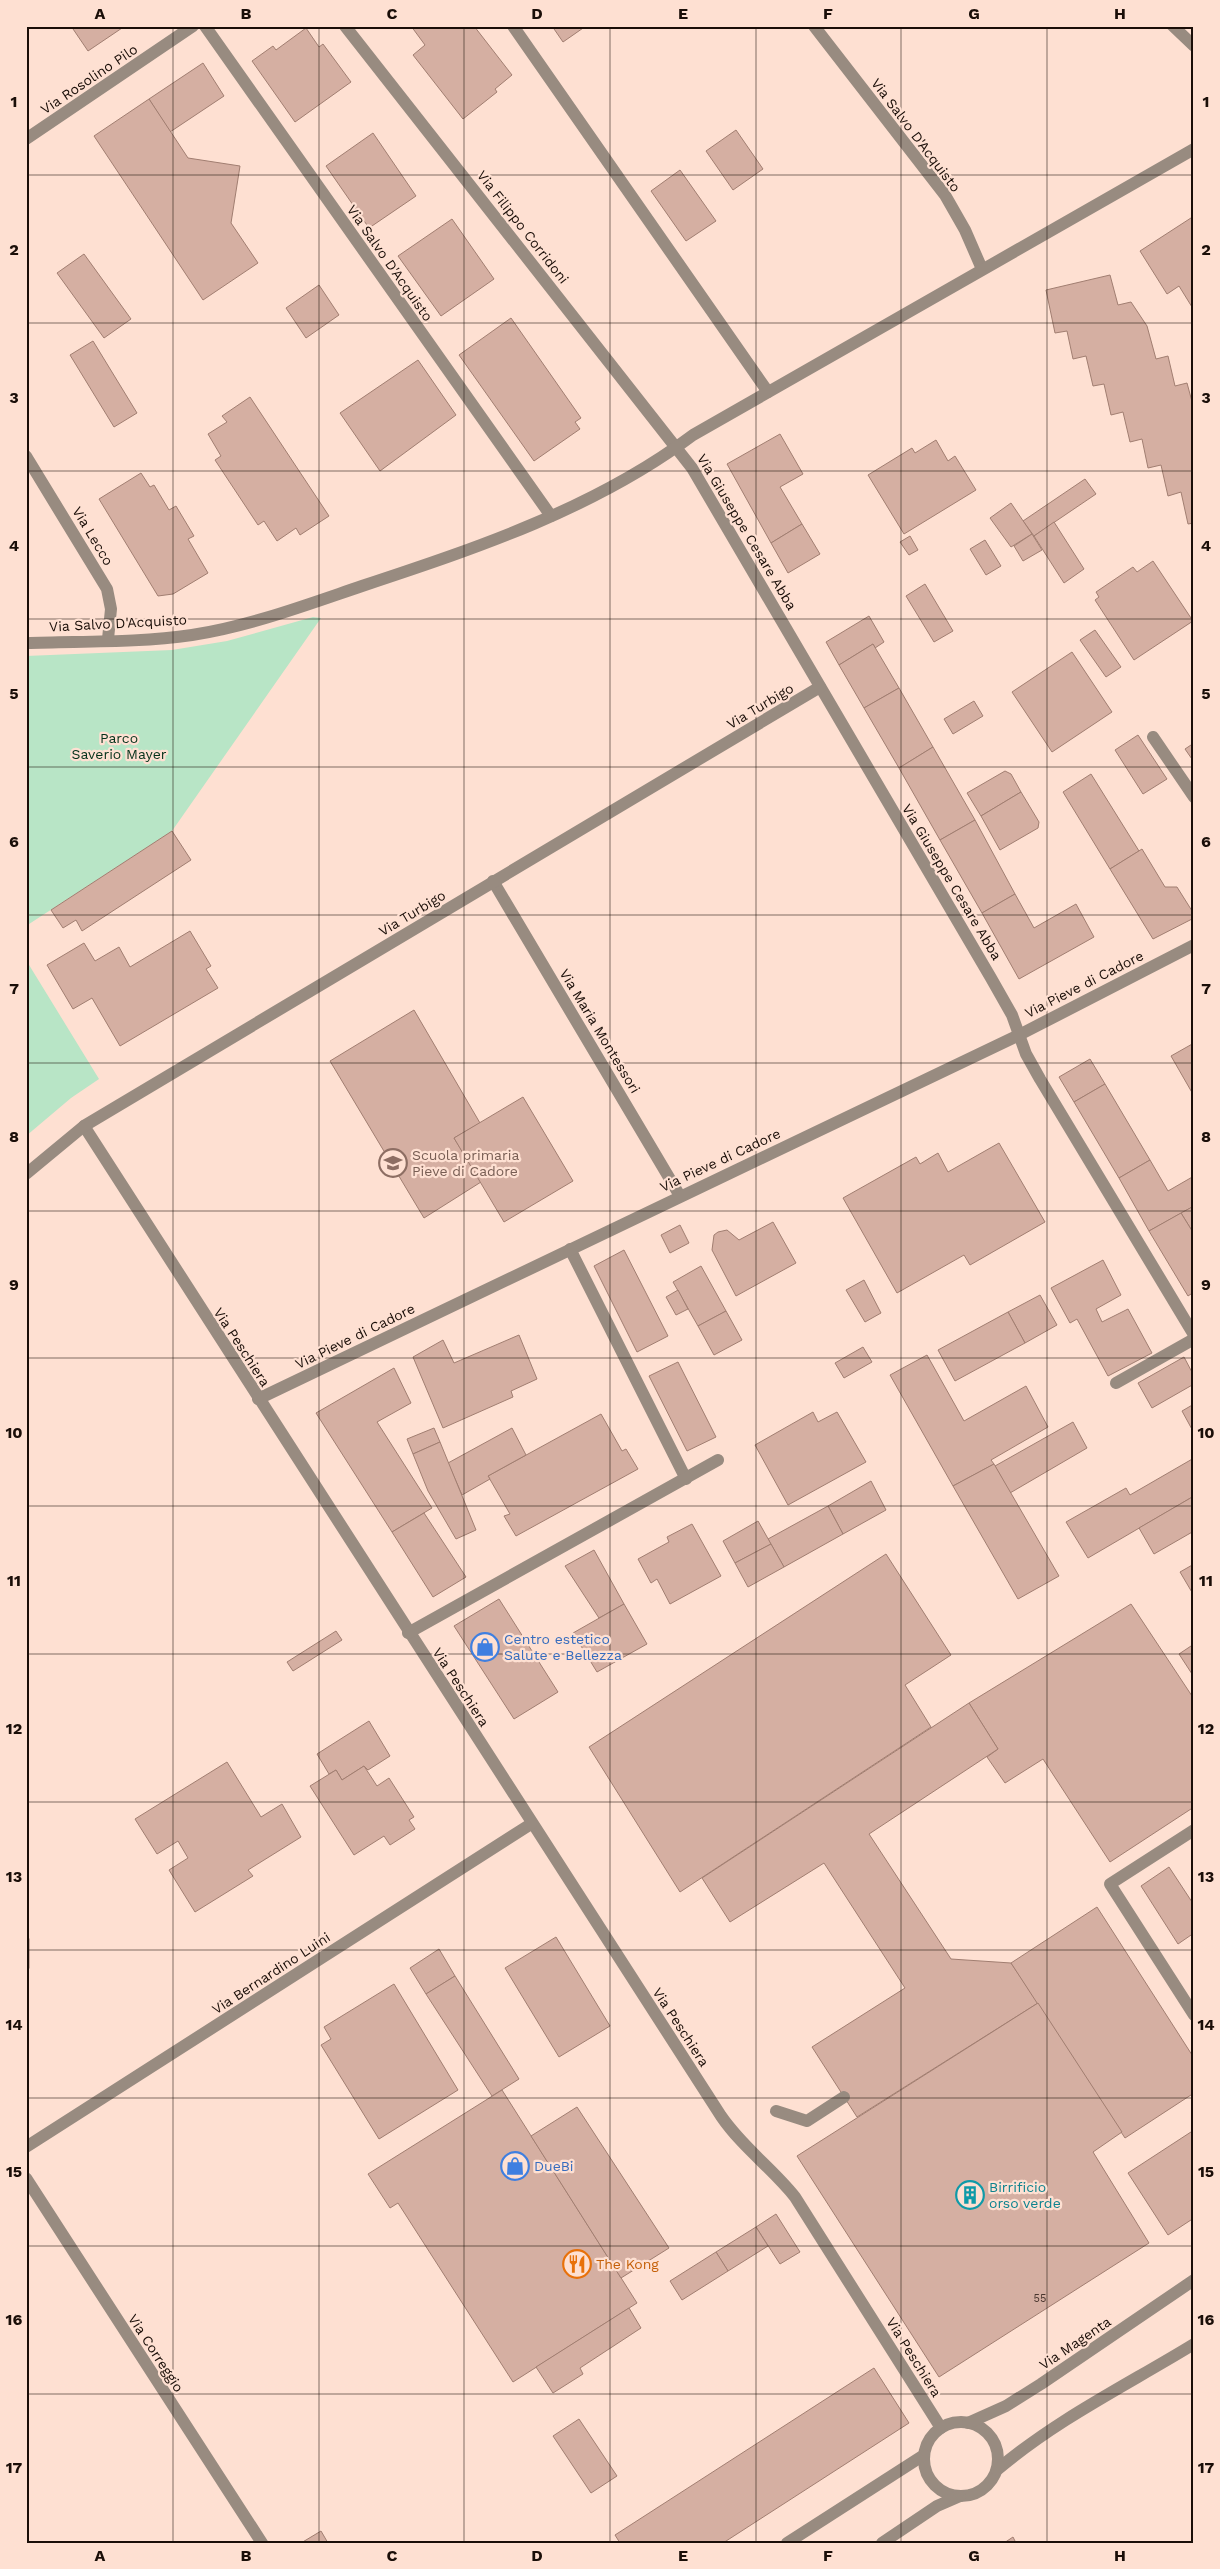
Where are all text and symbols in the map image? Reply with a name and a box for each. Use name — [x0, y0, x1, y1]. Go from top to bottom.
text: A — [95, 4, 106, 23]
text: B — [241, 4, 252, 23]
text: C — [387, 4, 398, 23]
text: D — [531, 4, 543, 23]
text: E — [678, 4, 688, 23]
text: F — [823, 4, 833, 23]
text: G — [968, 4, 980, 23]
text: H — [1114, 4, 1126, 23]
street label: Via Rosolino Pilo — [38, 41, 140, 117]
street label: Via Salvo D'Acquisto — [868, 75, 964, 195]
text: 1 — [11, 92, 17, 111]
text: 1 — [1203, 92, 1209, 111]
street label: Via Filippo Corridoni — [474, 167, 572, 287]
street label: Via Salvo D'Acquisto — [344, 202, 436, 324]
text: 2 — [9, 240, 19, 259]
text: 2 — [1201, 240, 1211, 259]
text: 3 — [9, 388, 19, 407]
text: 3 — [1201, 388, 1211, 407]
street label: Via Giuseppe Cesare Abba — [694, 451, 800, 613]
street label: Via Lecco — [69, 504, 117, 568]
text: 4 — [9, 536, 19, 555]
text: 4 — [1201, 536, 1211, 555]
street label: Via Salvo D'Acquisto — [49, 611, 187, 635]
street label: Via Turbigo — [724, 680, 796, 732]
text: 5 — [9, 684, 19, 703]
text: 5 — [1201, 684, 1211, 703]
park label: Parco Saverio Mayer — [72, 730, 167, 762]
street label: Via Giuseppe Cesare Abba — [899, 801, 1005, 963]
text: 6 — [9, 832, 19, 851]
text: 6 — [1201, 832, 1211, 851]
street label: Via Turbigo — [376, 887, 448, 939]
street label: Via Pieve di Cadore — [1022, 947, 1146, 1021]
street label: Via Maria Montessori — [557, 966, 643, 1096]
text: 7 — [9, 979, 19, 998]
text: 7 — [1201, 979, 1211, 998]
street label: Via Pieve di Cadore — [657, 1125, 783, 1195]
text: 8 — [9, 1127, 19, 1146]
text: 8 — [1201, 1127, 1211, 1146]
place label: Scuola primaria Pieve di Cadore — [412, 1147, 519, 1179]
school or university icon: Scuola primaria Pieve di Cadore — [378, 1148, 408, 1178]
text: 9 — [9, 1275, 19, 1294]
text: 9 — [1201, 1275, 1211, 1294]
street label: Via Pieve di Cadore — [293, 1300, 417, 1372]
street label: Via Peschiera — [211, 1305, 273, 1389]
text: 10 — [5, 1423, 23, 1442]
text: 10 — [1197, 1423, 1215, 1442]
text: 11 — [7, 1571, 21, 1590]
text: 11 — [1199, 1571, 1213, 1590]
place label: Centro estetico Salute e Bellezza — [504, 1631, 622, 1663]
shop icon: Centro estetico Salute e Bellezza — [470, 1632, 500, 1662]
street label: Via Peschiera — [430, 1645, 492, 1729]
text: 12 — [6, 1719, 22, 1738]
text: 12 — [1198, 1719, 1214, 1738]
text: 13 — [6, 1867, 22, 1886]
text: 13 — [1198, 1867, 1214, 1886]
street label: Via Bernardino Luini — [209, 1929, 333, 2017]
street label: Via Peschiera — [650, 1985, 712, 2069]
text: 14 — [5, 2015, 23, 2034]
text: 14 — [1197, 2015, 1215, 2034]
shop icon: DueBi — [500, 2151, 530, 2181]
place label: DueBi — [534, 2158, 574, 2174]
text: 15 — [6, 2162, 22, 2181]
text: 15 — [1198, 2162, 1214, 2181]
place label: Birrificio orso verde — [989, 2179, 1061, 2211]
building icon: Birrificio orso verde — [955, 2180, 985, 2210]
restaurant icon: The Kong — [562, 2249, 592, 2279]
place label: The Kong — [596, 2256, 659, 2272]
house number: 55 — [1034, 2292, 1046, 2305]
text: 16 — [6, 2310, 23, 2329]
text: 16 — [1198, 2310, 1215, 2329]
street label: Via Correggio — [125, 2311, 187, 2395]
street label: Via Magenta — [1036, 2313, 1114, 2373]
street label: Via Peschiera — [883, 2314, 945, 2400]
text: 17 — [6, 2458, 23, 2477]
text: 17 — [1198, 2458, 1215, 2477]
text: A — [95, 2546, 106, 2565]
text: B — [241, 2546, 252, 2565]
text: C — [387, 2546, 398, 2565]
text: D — [531, 2546, 543, 2565]
text: E — [678, 2546, 688, 2565]
text: F — [823, 2546, 833, 2565]
text: G — [968, 2546, 980, 2565]
text: H — [1114, 2546, 1126, 2565]

